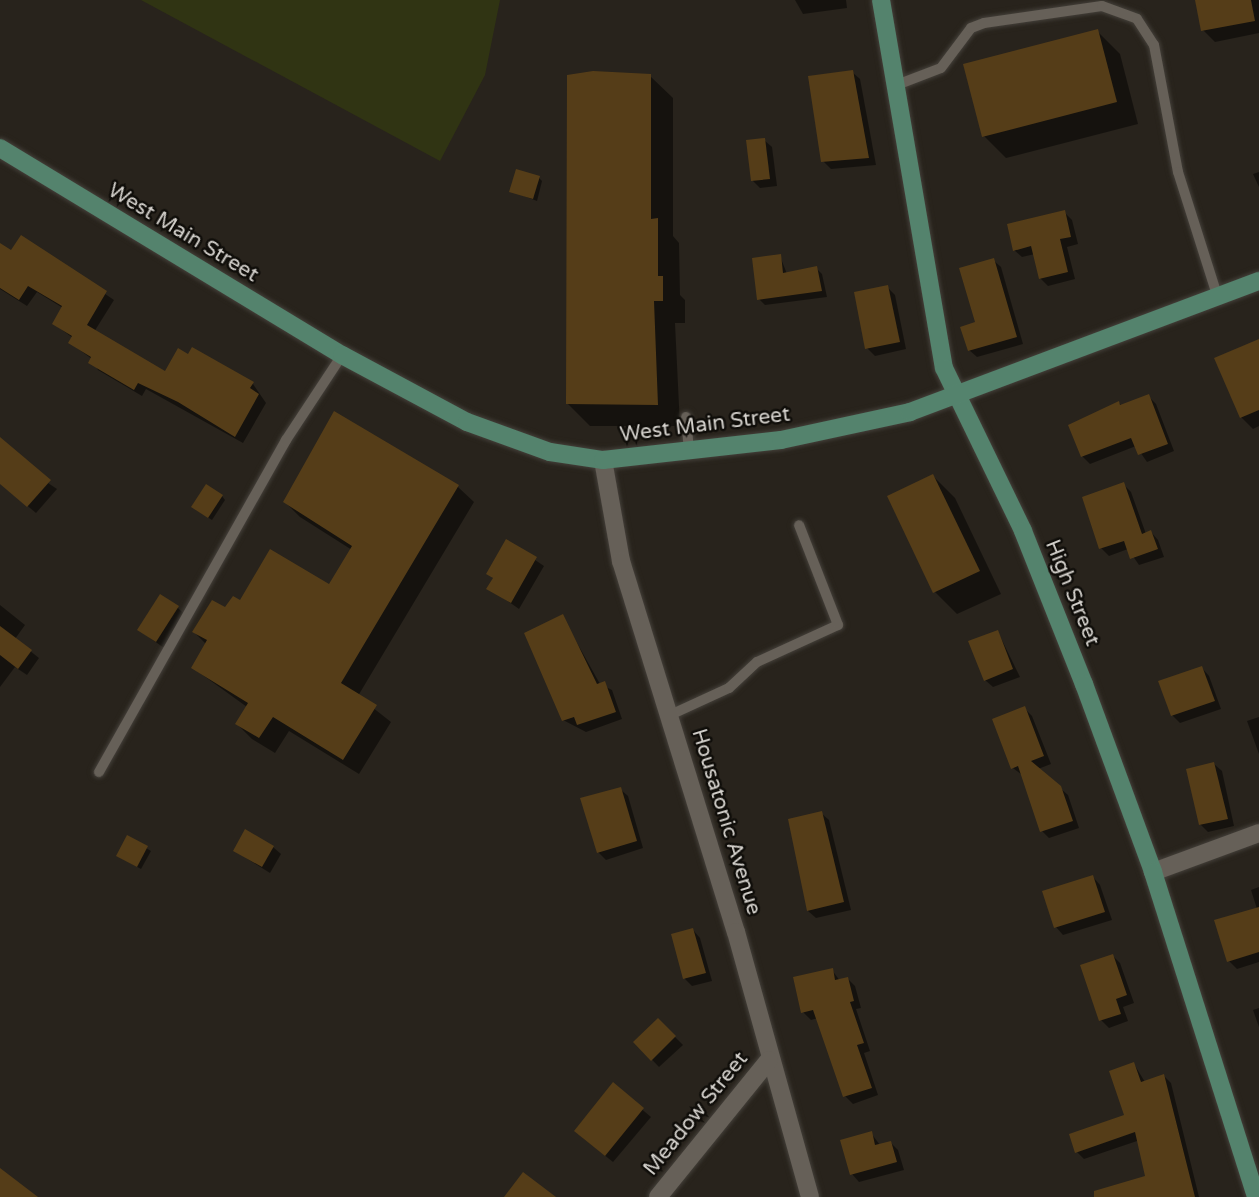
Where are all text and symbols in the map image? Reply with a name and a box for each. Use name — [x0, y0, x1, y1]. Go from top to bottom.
street label: West Main Street — [103, 178, 263, 288]
street label: West Main Street — [618, 402, 792, 448]
street label: High Street — [1039, 536, 1105, 650]
street label: Housatonic Avenue — [686, 726, 766, 918]
street label: Meadow Street — [638, 1047, 754, 1181]

